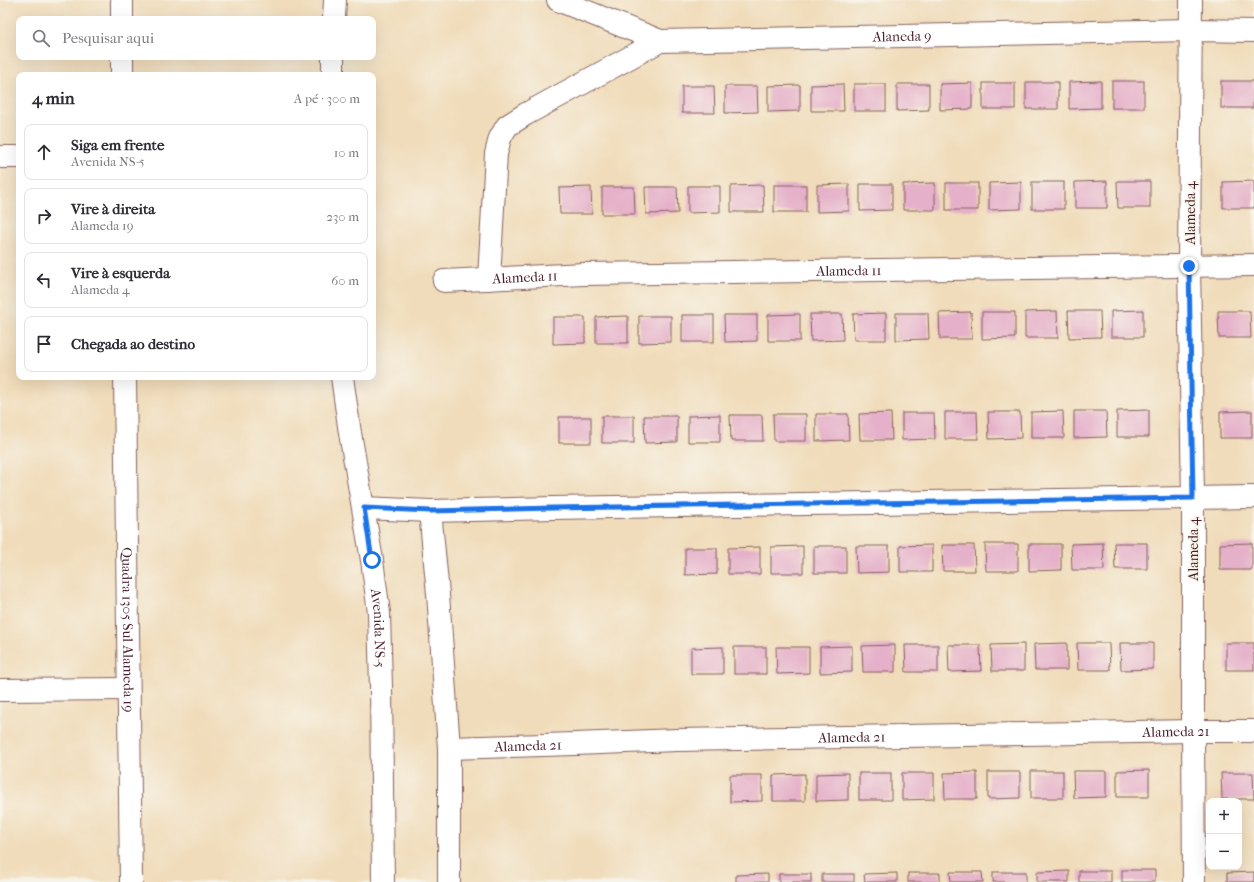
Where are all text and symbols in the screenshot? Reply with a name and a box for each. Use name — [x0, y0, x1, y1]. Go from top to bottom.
search box — [16, 16, 376, 60]
icon: search — [30, 27, 52, 49]
street label: Alaneda 9 — [871, 27, 932, 46]
text: Pesquisar aqui — [62, 29, 154, 47]
text: 4 min — [32, 88, 75, 108]
text: A pé · 300 m — [294, 91, 360, 106]
text: Siga em frente — [71, 136, 164, 154]
icon: ahead — [33, 141, 55, 163]
text: 10 m — [334, 145, 359, 160]
text: Avenida NS-5 — [71, 154, 145, 169]
street label: Alameda 4 — [1182, 181, 1199, 246]
text: Vire à direita — [71, 200, 155, 218]
icon: right — [33, 205, 55, 227]
text: 230 m — [326, 209, 359, 224]
text: Alameda 19 — [71, 218, 134, 233]
route end — [1180, 257, 1198, 275]
street label: Alameda 11 — [815, 262, 881, 280]
text: Vire à esquerda — [71, 264, 170, 282]
street label: Alameda 11 — [491, 267, 558, 288]
icon: left — [33, 269, 55, 291]
text: 60 m — [331, 273, 359, 288]
text: Alameda 4 — [71, 282, 130, 297]
icon: arrive — [33, 333, 55, 355]
text: Chegada ao destino — [71, 335, 195, 353]
street label: Alameda 4 — [1185, 517, 1202, 582]
street label: Quadra 1305 Sul Alameda 19 — [118, 547, 137, 713]
route start — [363, 551, 381, 569]
street label: Avenida NS-5 — [367, 587, 388, 668]
street label: Alameda 21 — [1141, 723, 1209, 741]
street label: Alameda 21 — [817, 728, 886, 747]
street label: Alameda 21 — [493, 736, 562, 756]
map controls — [1206, 798, 1242, 870]
button: + — [1206, 798, 1242, 834]
button: − — [1206, 834, 1242, 870]

